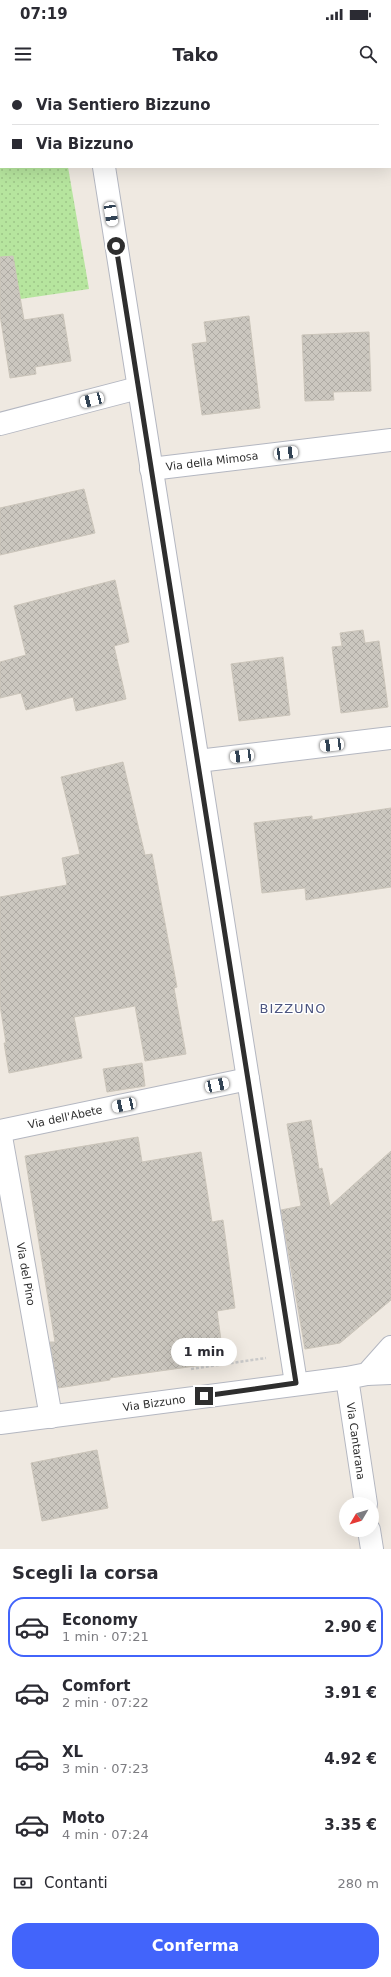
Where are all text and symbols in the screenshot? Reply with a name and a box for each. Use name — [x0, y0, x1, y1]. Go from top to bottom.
text: 07:19 — [20, 5, 68, 23]
icon: menu — [12, 43, 34, 65]
icon: search — [357, 43, 379, 65]
text: Tako — [173, 44, 218, 65]
text: Via Sentiero Bizzuno — [36, 96, 211, 114]
text: Via Bizzuno — [36, 135, 134, 153]
car — [103, 201, 119, 227]
route start — [107, 237, 125, 255]
car — [79, 391, 105, 409]
car — [273, 446, 299, 460]
street label: Via della Mimosa — [165, 449, 259, 474]
car — [319, 738, 345, 752]
car — [229, 749, 255, 763]
district label: BIZZUNO — [259, 1001, 327, 1016]
car — [204, 1077, 230, 1093]
car — [111, 1097, 137, 1113]
street label: Via dell'Abete — [27, 1103, 104, 1132]
street label: Via del Pino — [14, 1241, 38, 1307]
callout: 1 min — [171, 1338, 237, 1366]
text: 1 min — [184, 1344, 224, 1359]
route end — [195, 1387, 213, 1405]
street label: Via Bizzuno — [122, 1393, 187, 1414]
street label: Via Cantarana — [344, 1402, 367, 1481]
north arrow — [339, 1497, 379, 1537]
map controls — [339, 1497, 379, 1537]
text: Scegli la corsa — [12, 1562, 159, 1583]
icon: car — [14, 1609, 50, 1645]
text: Economy — [62, 1611, 138, 1629]
text: 2.90 € — [324, 1618, 377, 1636]
text: 1 min · 07:21 — [62, 1629, 149, 1644]
icon: car — [14, 1675, 50, 1711]
text: Comfort — [62, 1677, 130, 1695]
text: 3.91 € — [324, 1684, 377, 1702]
text: 2 min · 07:22 — [62, 1695, 149, 1710]
icon: car — [14, 1741, 50, 1777]
text: XL — [62, 1743, 83, 1761]
text: 4.92 € — [324, 1750, 377, 1768]
text: 3 min · 07:23 — [62, 1761, 149, 1776]
icon: car — [14, 1807, 50, 1843]
text: Moto — [62, 1809, 105, 1827]
text: 3.35 € — [324, 1816, 377, 1834]
text: 4 min · 07:24 — [62, 1827, 149, 1842]
icon: cash — [12, 1872, 34, 1894]
text: Contanti — [44, 1874, 108, 1892]
text: 280 m — [337, 1876, 379, 1891]
button: Conferma — [12, 1923, 379, 1969]

